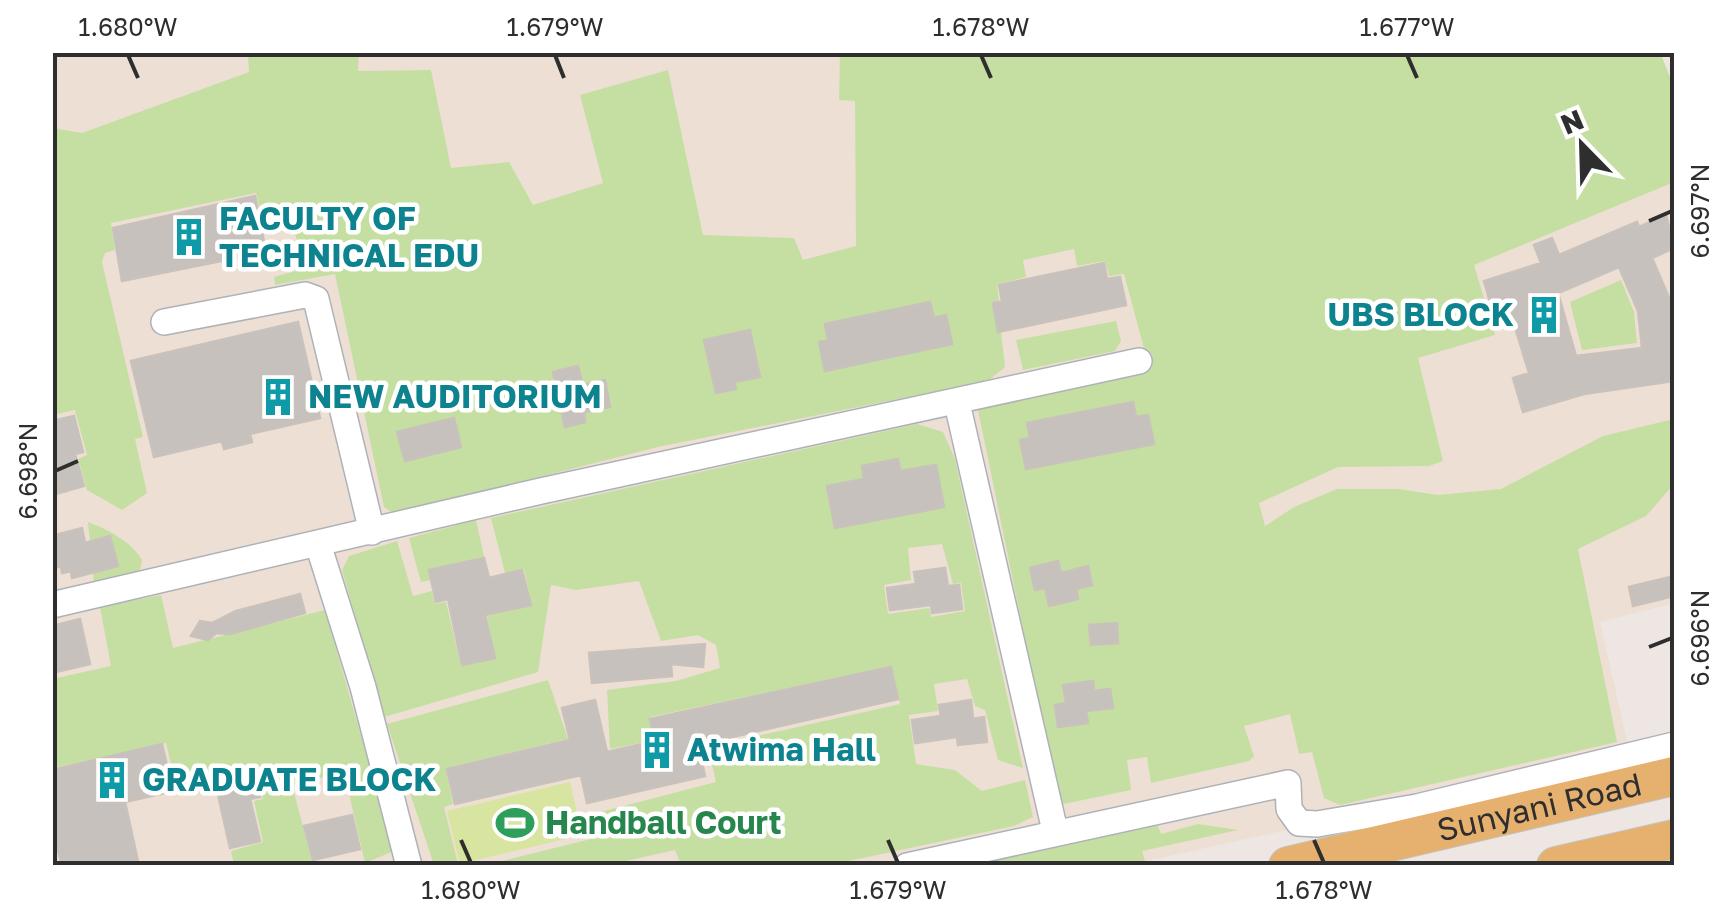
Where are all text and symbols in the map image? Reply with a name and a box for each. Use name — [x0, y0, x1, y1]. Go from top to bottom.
text: 1.680°W — [78, 11, 178, 42]
text: 1.679°W — [507, 11, 603, 42]
text: 1.678°W — [932, 11, 1030, 42]
text: 1.677°W — [1359, 11, 1455, 42]
north arrow — [1532, 95, 1632, 195]
text: N — [1556, 102, 1588, 141]
text: 6.697°N — [1684, 164, 1715, 258]
place label: FACULTY OF TECHNICAL EDU — [219, 199, 479, 274]
building icon: FACULTY OF TECHNICAL EDU — [168, 216, 210, 258]
building icon: UBS BLOCK — [1523, 294, 1565, 336]
place label: UBS BLOCK — [1328, 295, 1514, 333]
building icon: NEW AUDITORIUM — [257, 376, 299, 418]
place label: NEW AUDITORIUM — [308, 377, 602, 415]
text: 6.698°N — [12, 423, 43, 519]
text: 6.696°N — [1684, 590, 1715, 686]
building icon: Atwima Hall — [636, 729, 678, 771]
place label: Atwima Hall — [687, 730, 876, 768]
building icon: GRADUATE BLOCK — [91, 759, 133, 801]
place label: GRADUATE BLOCK — [142, 760, 436, 798]
street label: Sunyani Road — [1433, 764, 1645, 849]
sports icon: Handball Court — [494, 802, 536, 844]
place label: Handball Court — [545, 803, 781, 841]
text: 1.680°W — [421, 874, 521, 905]
text: 1.679°W — [850, 874, 946, 905]
text: 1.678°W — [1275, 874, 1373, 905]

